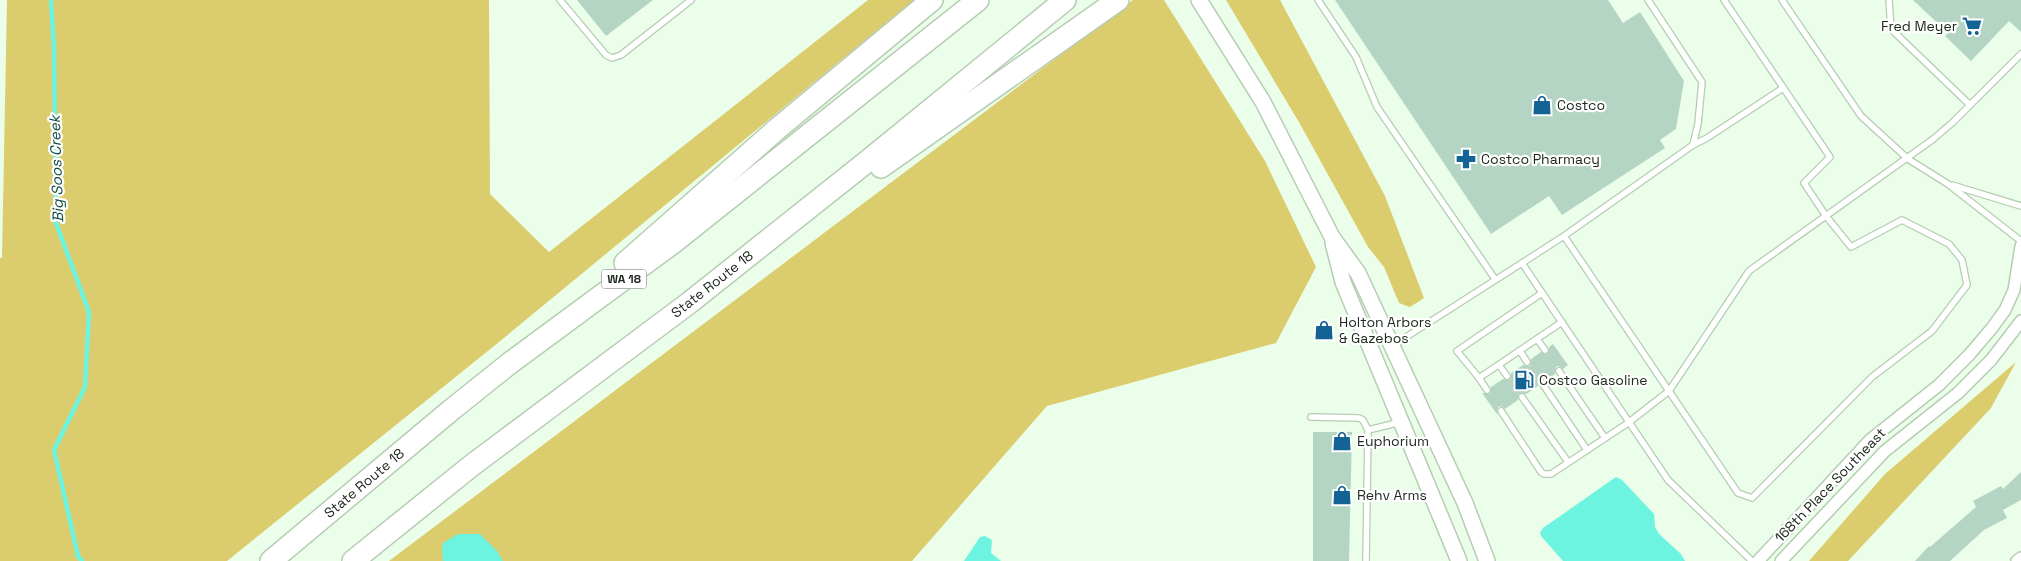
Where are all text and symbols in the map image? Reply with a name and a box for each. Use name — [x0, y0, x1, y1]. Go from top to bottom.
supermarket icon: Fred Meyer — [1961, 15, 1983, 37]
place label: Fred Meyer — [1881, 17, 1957, 35]
shop icon: Costco — [1531, 94, 1553, 116]
place label: Costco — [1557, 96, 1605, 114]
water label: Big Soos Creek — [45, 113, 67, 223]
pharmacy icon: Costco Pharmacy — [1455, 148, 1477, 170]
place label: Costco Pharmacy — [1481, 150, 1600, 168]
street label: State Route 18 — [667, 246, 757, 322]
road number: WA 18 — [602, 270, 646, 288]
place label: Holton Arbors & Gazebos — [1339, 313, 1431, 347]
shop icon: Holton Arbors & Gazebos — [1313, 319, 1335, 341]
fuel station icon: Costco Gasoline — [1513, 369, 1535, 391]
place label: Costco Gasoline — [1539, 371, 1648, 389]
street label: 168th Place Southeast — [1771, 424, 1889, 546]
shop icon: Euphorium — [1331, 430, 1353, 452]
place label: Euphorium — [1357, 432, 1429, 450]
street label: State Route 18 — [320, 444, 408, 522]
shop icon: Rehv Arms — [1331, 484, 1353, 506]
place label: Rehv Arms — [1357, 486, 1427, 504]

